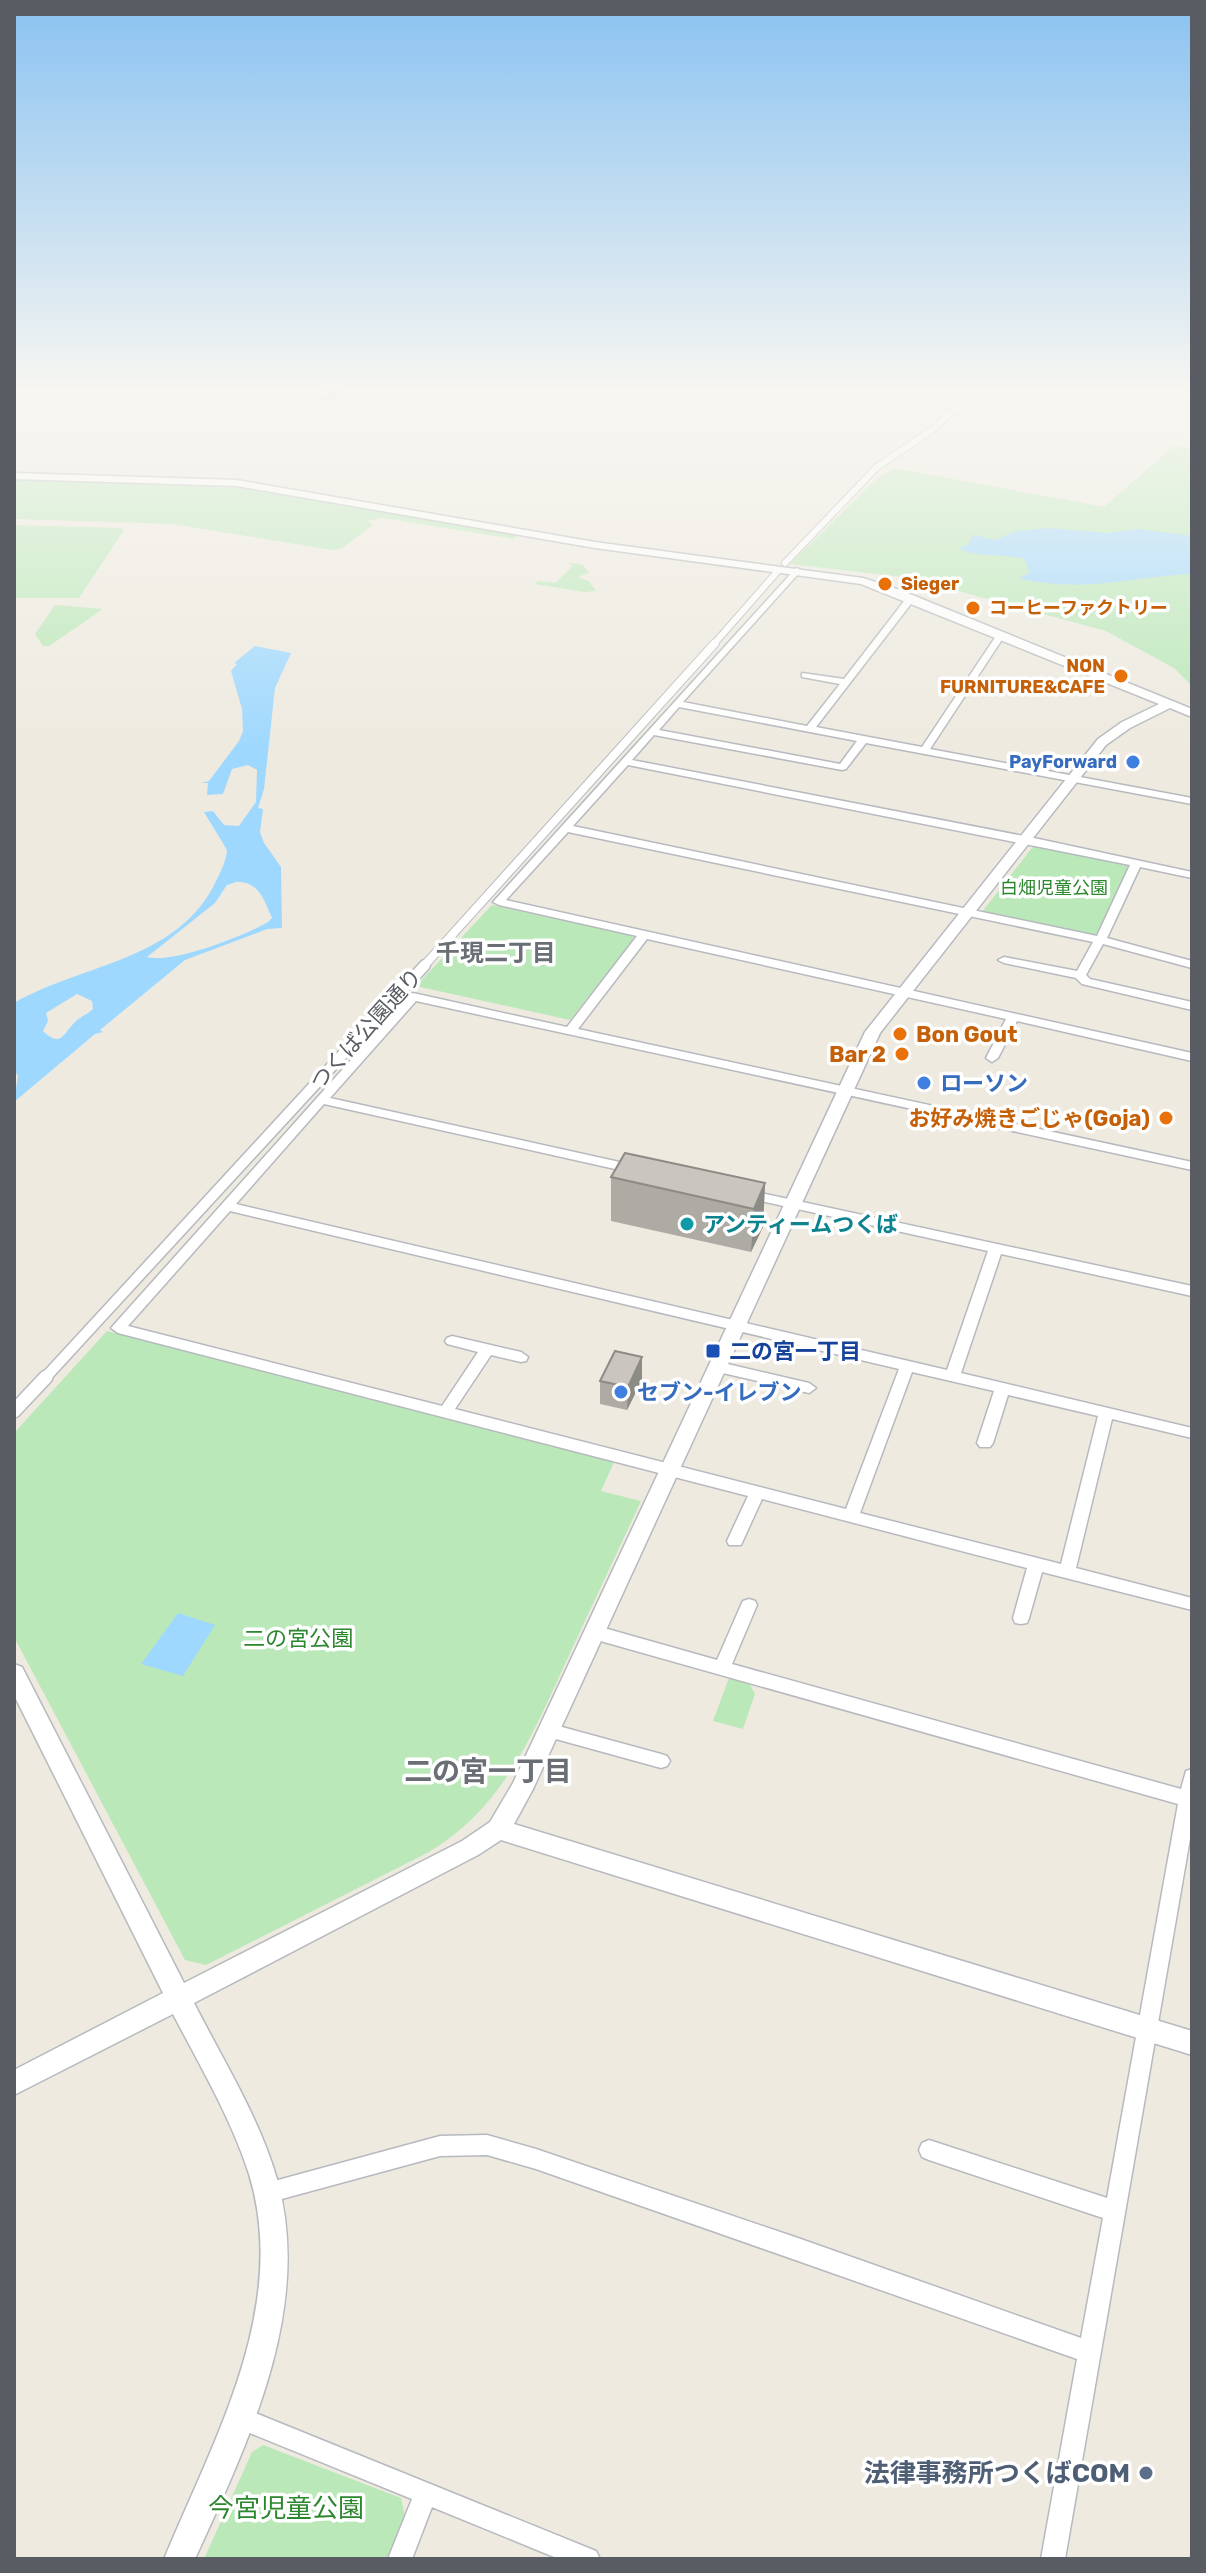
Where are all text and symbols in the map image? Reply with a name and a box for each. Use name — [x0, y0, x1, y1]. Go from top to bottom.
place label: Sieger — [901, 573, 959, 595]
marker: Sieger — [876, 575, 894, 593]
place label: コーヒーファクトリー — [989, 597, 1168, 619]
marker: コーヒーファクトリー — [964, 599, 982, 617]
place label: NON FURNITURE&CAFE — [940, 655, 1105, 698]
marker: NON FURNITURE&CAFE — [1112, 667, 1130, 685]
place label: PayForward — [1009, 751, 1117, 773]
marker: PayForward — [1124, 753, 1142, 771]
park label: 白畑児童公園 — [1000, 877, 1108, 899]
district label: 千現二丁目 — [436, 939, 556, 967]
street label: つくば公園通り — [304, 963, 428, 1095]
place label: Bon Gout — [916, 1021, 1017, 1048]
marker: Bon Gout — [891, 1025, 909, 1043]
place label: Bar 2 — [829, 1041, 886, 1068]
marker: Bar 2 — [893, 1045, 911, 1063]
place label: ローソン — [940, 1070, 1028, 1097]
marker: ローソン — [915, 1074, 933, 1092]
place label: お好み焼きごじゃ(Goja) — [908, 1105, 1150, 1132]
marker: お好み焼きごじゃ(Goja) — [1157, 1109, 1175, 1127]
place label: アンティームつくば — [703, 1211, 898, 1238]
marker: アンティームつくば — [678, 1215, 696, 1233]
place label: 二の宮一丁目 — [729, 1338, 861, 1365]
marker: 二の宮一丁目 — [704, 1342, 722, 1360]
place label: セブン-イレブン — [637, 1379, 802, 1406]
marker: セブン-イレブン — [612, 1383, 630, 1401]
park label: 二の宮公園 — [243, 1625, 353, 1652]
district label: 二の宮一丁目 — [404, 1755, 572, 1788]
place label: 法律事務所つくばCOM — [864, 2458, 1130, 2489]
marker: 法律事務所つくばCOM — [1137, 2464, 1155, 2482]
park label: 今宮児童公園 — [208, 2493, 364, 2524]

